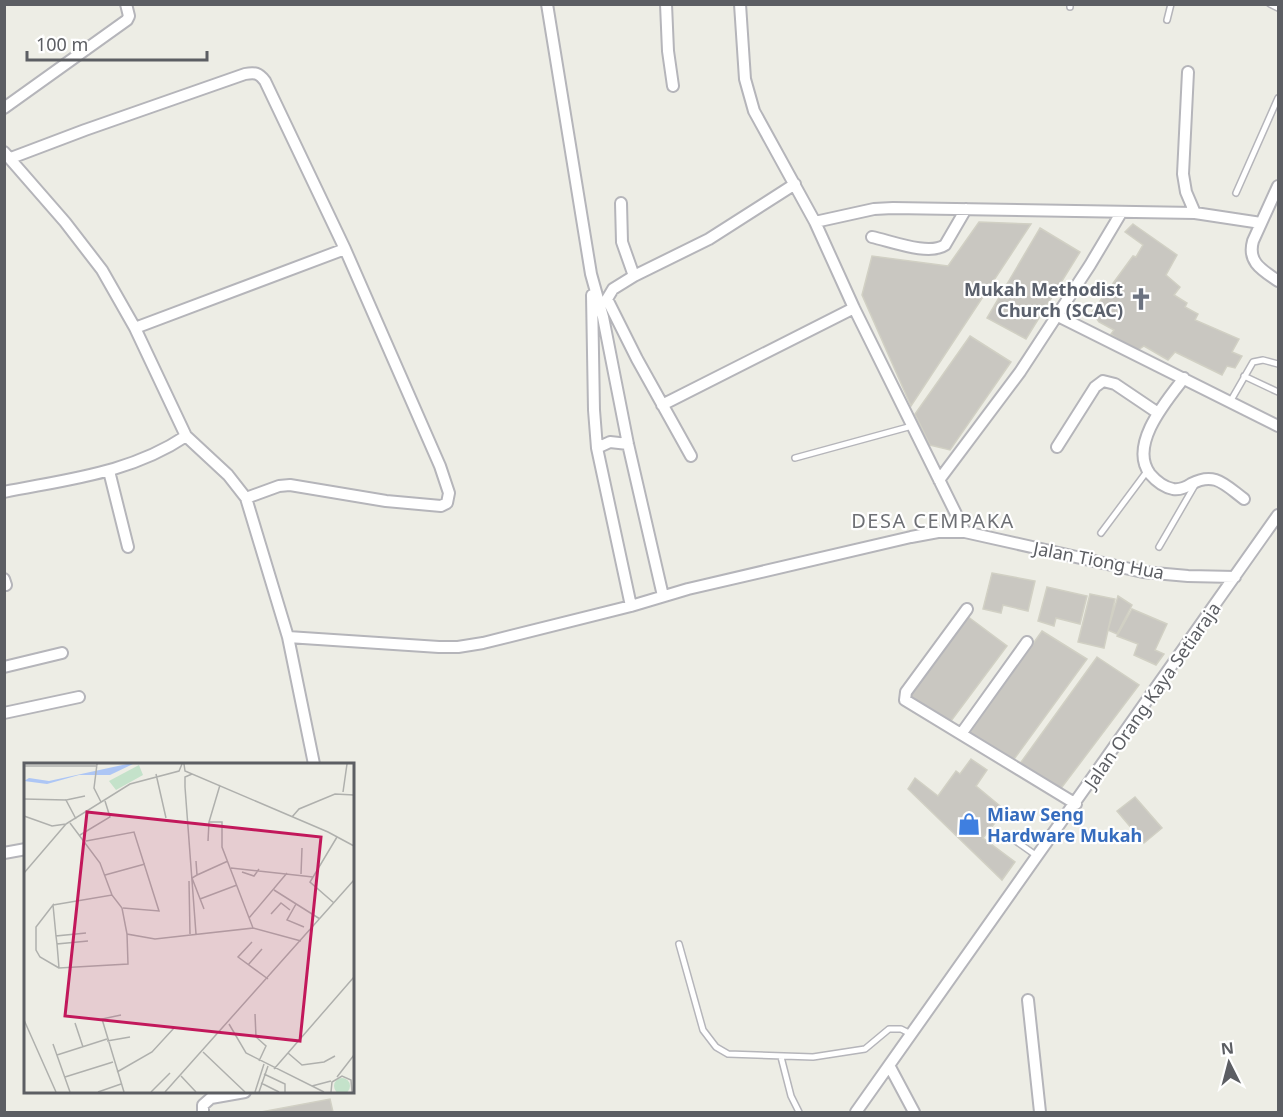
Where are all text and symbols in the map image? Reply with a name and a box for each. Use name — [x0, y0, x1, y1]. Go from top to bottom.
scale bar — [27, 24, 207, 62]
text: 100 m — [36, 32, 88, 56]
place label: Mukah Methodist Church (SCAC) — [964, 277, 1123, 322]
church icon: Mukah Methodist Church (SCAC) — [1128, 286, 1154, 312]
district label: DESA CEMPAKA — [851, 507, 1015, 534]
street label: Jalan Tiong Hua — [1030, 535, 1166, 584]
street label: Jalan Orang Kaya Setiaraja — [1077, 597, 1226, 794]
inset map — [24, 763, 354, 1093]
place label: Miaw Seng Hardware Mukah — [987, 802, 1142, 847]
shop icon: Miaw Seng Hardware Mukah — [956, 811, 982, 837]
north arrow — [1199, 1033, 1259, 1093]
text: N — [1220, 1036, 1235, 1060]

